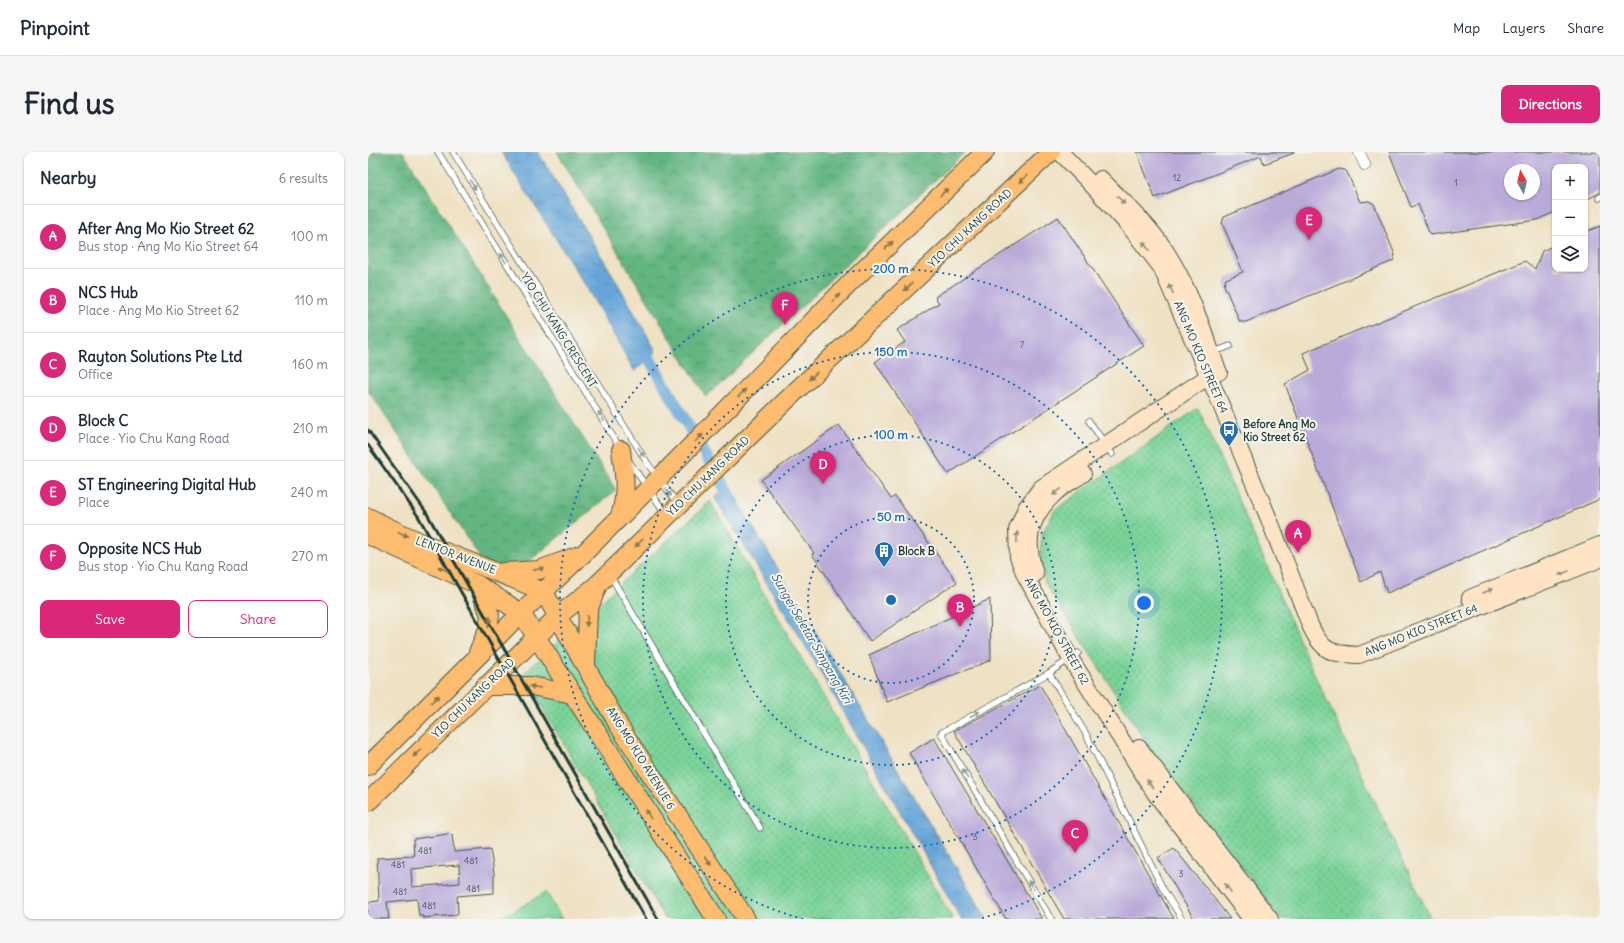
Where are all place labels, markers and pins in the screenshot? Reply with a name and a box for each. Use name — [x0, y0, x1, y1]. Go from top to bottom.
pin: E — [1296, 207, 1322, 240]
pin: F — [772, 292, 798, 325]
place label: Before Ang Mo Kio Street 62 — [1243, 417, 1316, 444]
bus stop icon: Before Ang Mo Kio Street 62 — [1218, 419, 1240, 447]
pin: D — [810, 451, 836, 484]
pin: A — [1285, 520, 1311, 553]
building icon: Block B — [873, 540, 895, 568]
place label: Block B — [898, 544, 935, 558]
centre of rings — [884, 593, 898, 607]
pin: B — [947, 594, 973, 627]
pin: C — [1062, 820, 1088, 853]

